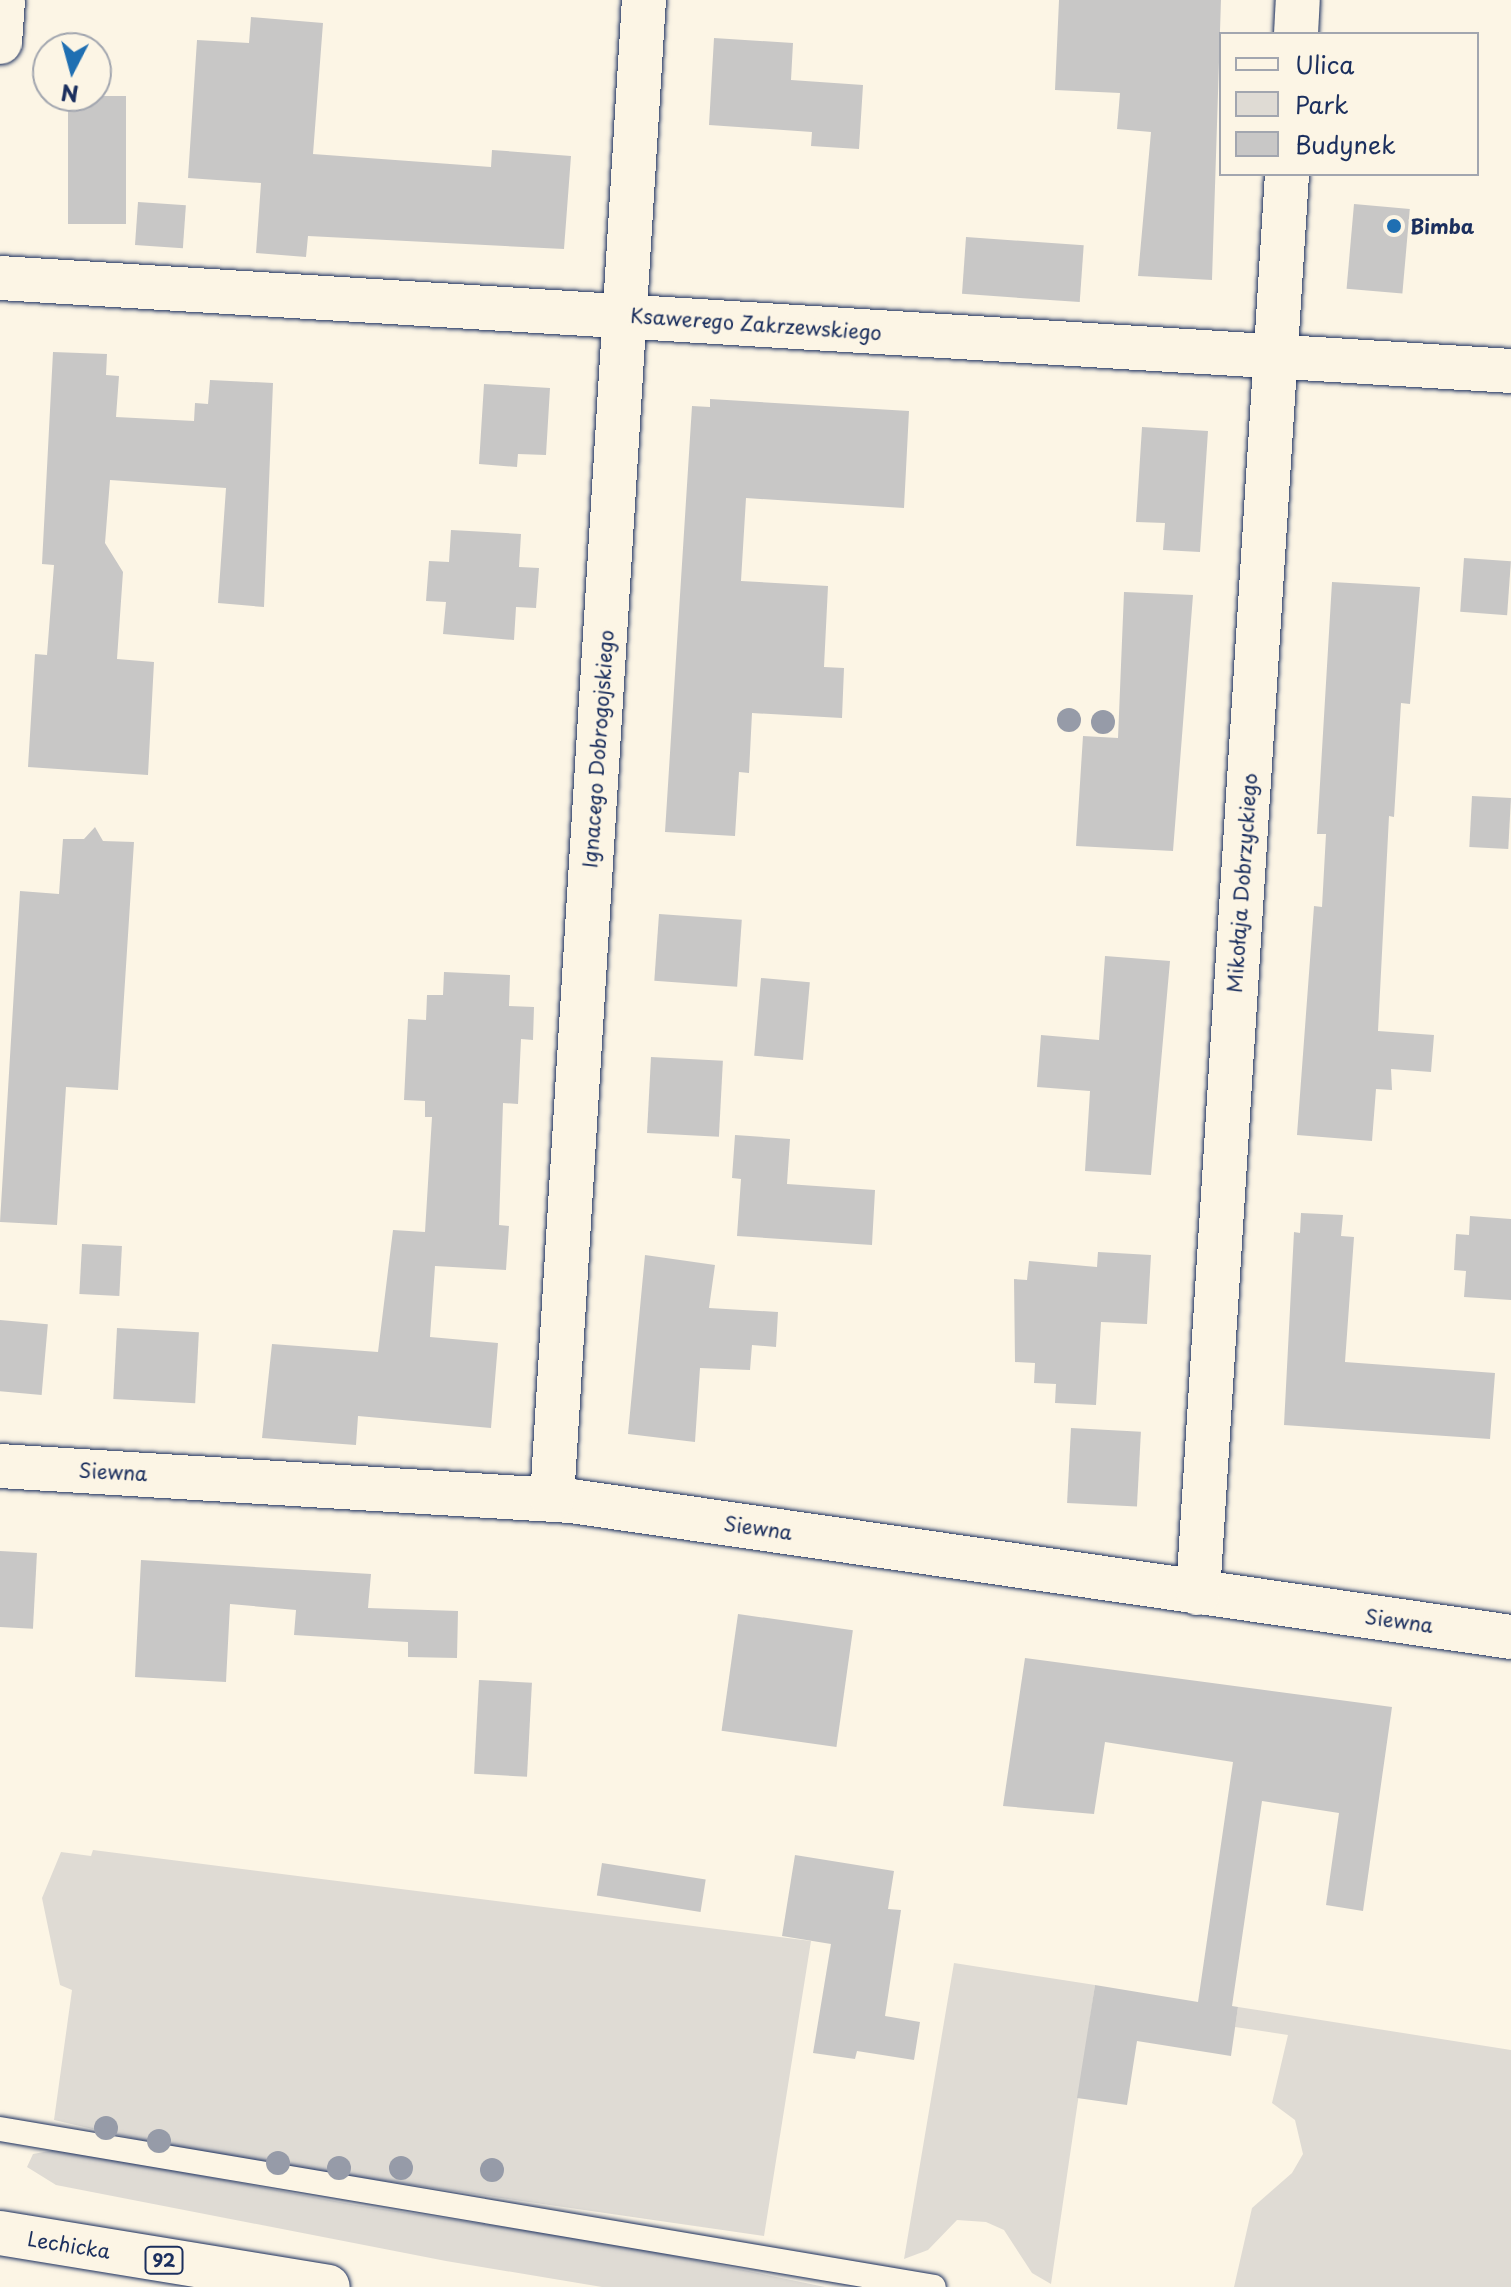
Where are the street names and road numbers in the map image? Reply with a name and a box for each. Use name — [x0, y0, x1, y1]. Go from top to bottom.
street label: Ksawerego Zakrzewskiego — [629, 303, 883, 345]
street label: Ignacego Dobrogojskiego — [578, 628, 618, 870]
street label: Mikołaja Dobrzyckiego — [1222, 773, 1262, 993]
street label: Siewna — [78, 1458, 148, 1486]
street label: Siewna — [722, 1511, 794, 1545]
street label: Siewna — [1363, 1604, 1435, 1638]
street label: Lechicka — [26, 2227, 112, 2263]
road number: 92 — [144, 2246, 184, 2274]

